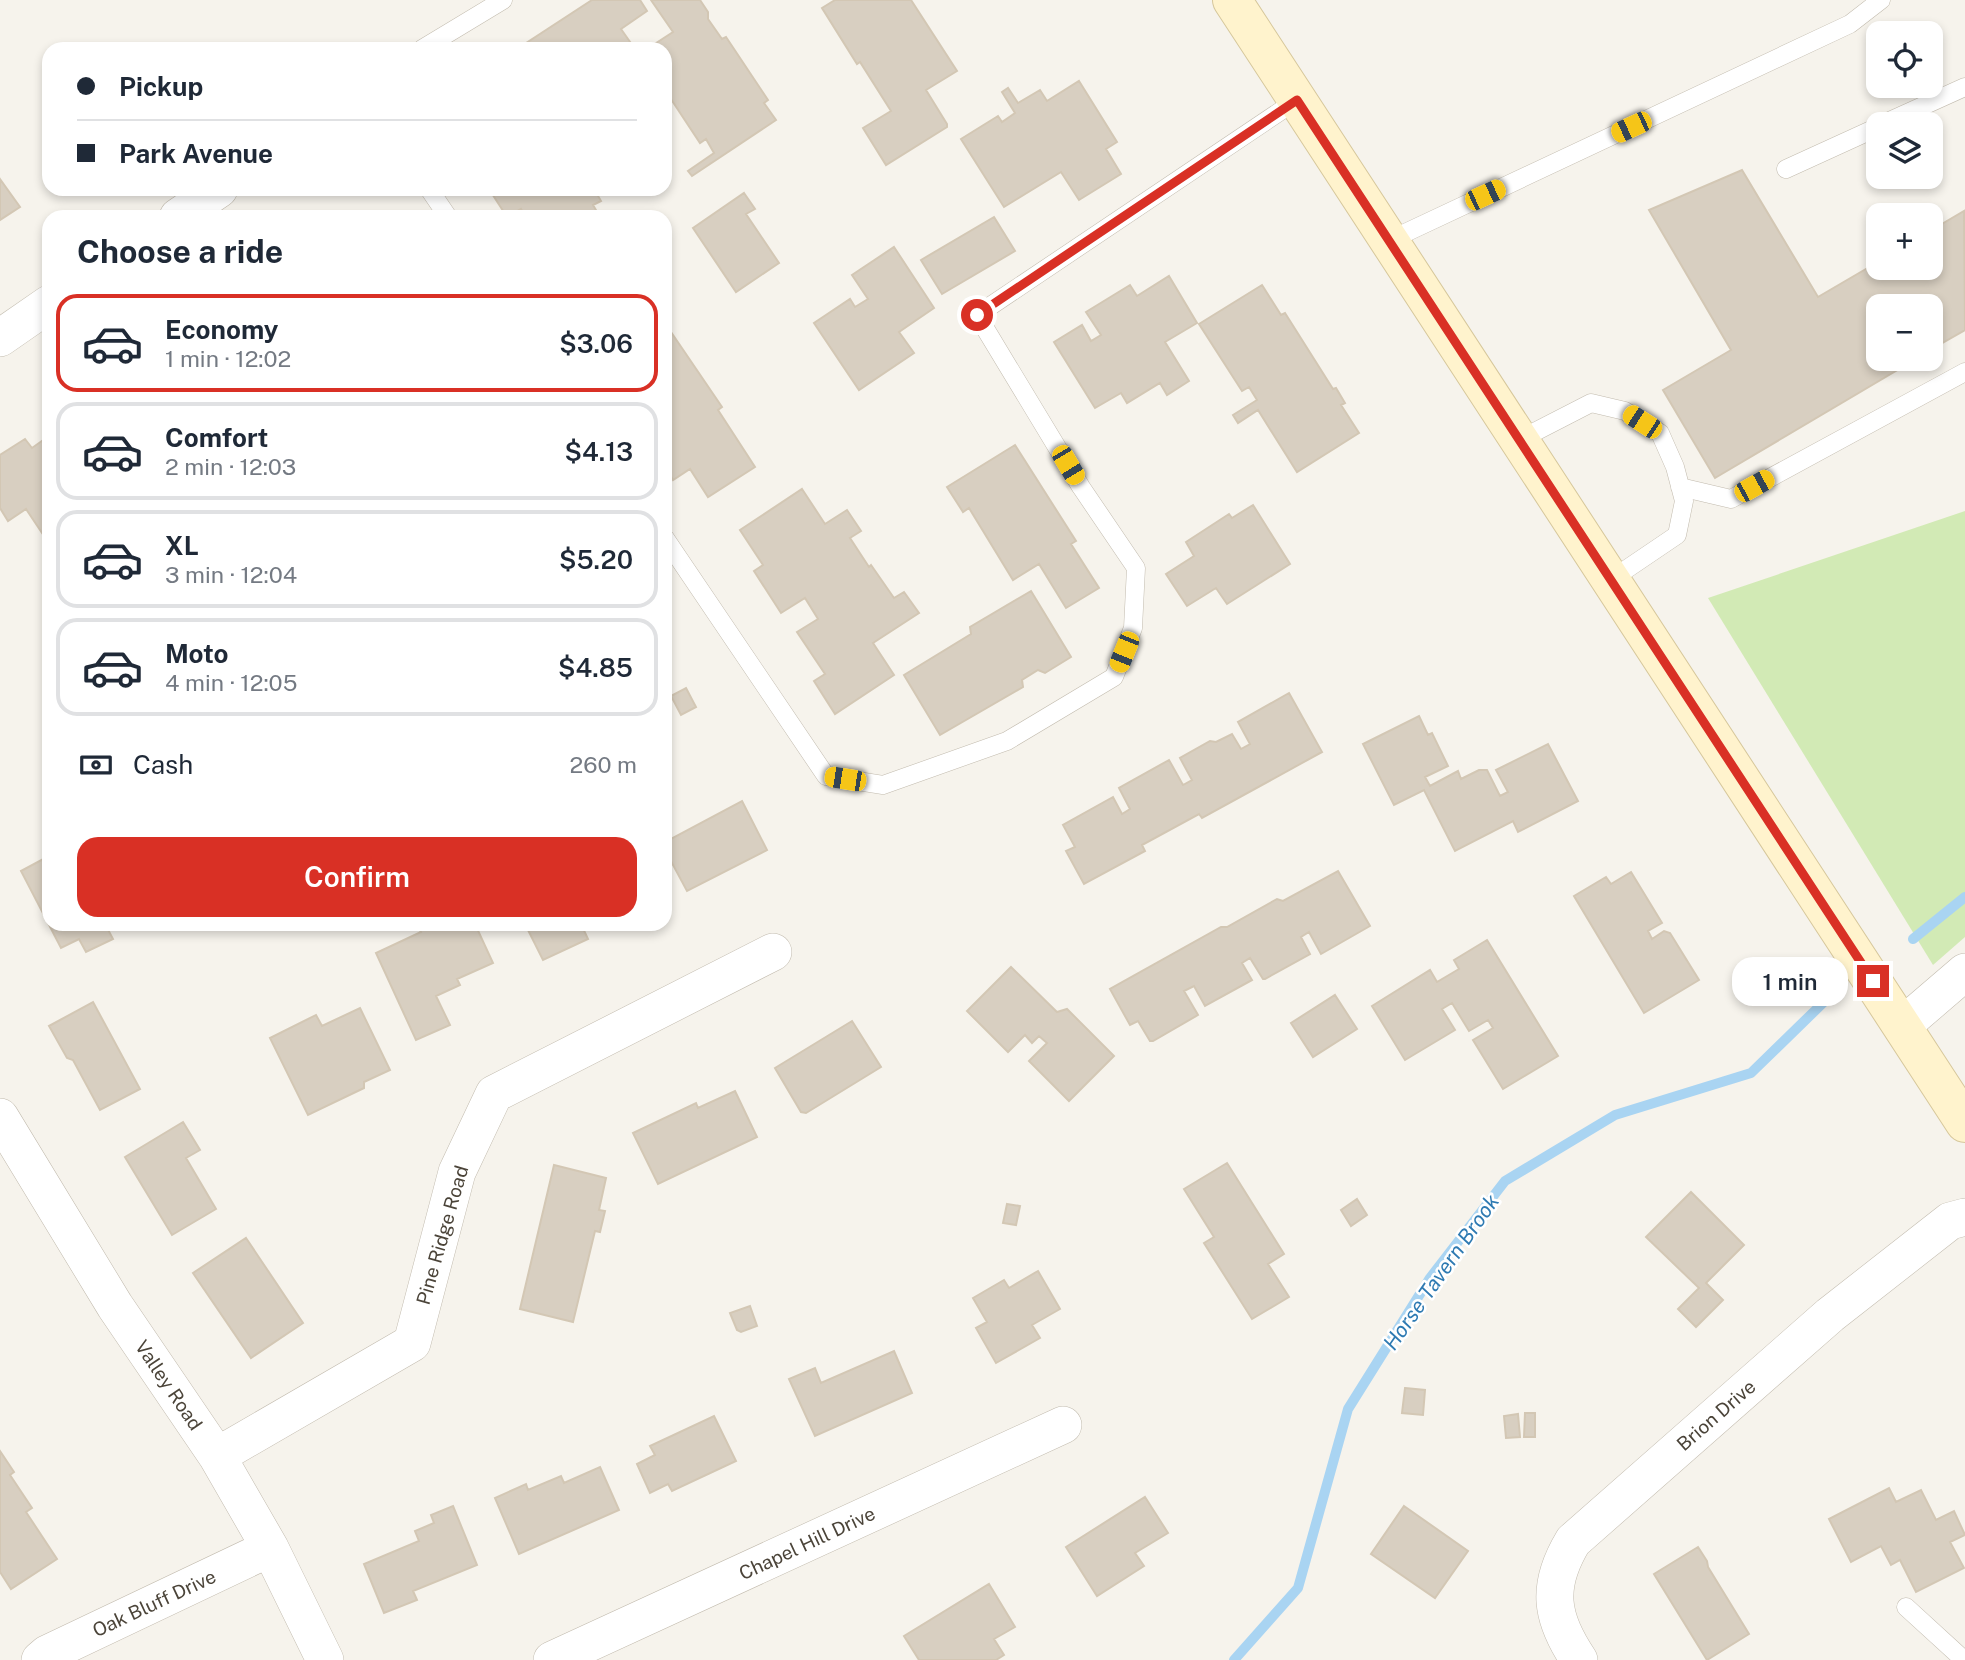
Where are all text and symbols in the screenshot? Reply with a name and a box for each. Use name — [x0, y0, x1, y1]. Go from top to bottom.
map controls — [1866, 21, 1943, 371]
button: locate — [1866, 21, 1943, 98]
text: Pickup — [119, 71, 203, 102]
car — [1608, 109, 1655, 145]
button: layers — [1866, 112, 1943, 189]
text: Park Avenue — [119, 138, 273, 169]
car — [1462, 177, 1509, 213]
button: + — [1866, 203, 1943, 280]
text: Choose a ride — [77, 233, 283, 270]
button: − — [1866, 294, 1943, 371]
route start — [961, 299, 993, 331]
icon: car — [81, 312, 144, 375]
text: Economy — [165, 314, 278, 345]
text: $3.06 — [559, 328, 633, 359]
text: 1 min · 12:02 — [165, 345, 291, 372]
car — [1619, 402, 1666, 442]
icon: car — [81, 420, 144, 483]
text: Comfort — [165, 422, 268, 453]
text: $4.13 — [565, 436, 633, 467]
car — [1049, 442, 1088, 488]
text: 2 min · 12:03 — [165, 453, 296, 480]
car — [1731, 467, 1778, 505]
icon: car — [81, 528, 144, 591]
text: XL — [165, 530, 199, 561]
text: $5.20 — [559, 544, 633, 575]
text: 3 min · 12:04 — [165, 561, 297, 588]
car — [1107, 629, 1142, 675]
icon: car — [81, 636, 144, 699]
text: Moto — [165, 638, 228, 669]
text: $4.85 — [558, 652, 633, 683]
text: 4 min · 12:05 — [165, 669, 297, 696]
icon: cash — [77, 746, 115, 784]
text: Cash — [133, 749, 193, 780]
text: 260 m — [570, 751, 637, 778]
car — [823, 765, 868, 793]
button: Confirm — [77, 837, 637, 917]
callout: 1 min — [1733, 956, 1848, 1006]
route end — [1857, 965, 1889, 997]
text: 1 min — [1763, 968, 1817, 995]
street label: Pine Ridge Road — [412, 1163, 472, 1307]
water label: Horse Tavern Brook — [1378, 1189, 1504, 1355]
street label: Valley Road — [131, 1336, 207, 1434]
street label: Brion Drive — [1672, 1375, 1760, 1455]
street label: Chapel Hill Drive — [735, 1502, 879, 1584]
street label: Oak Bluff Drive — [89, 1565, 219, 1641]

